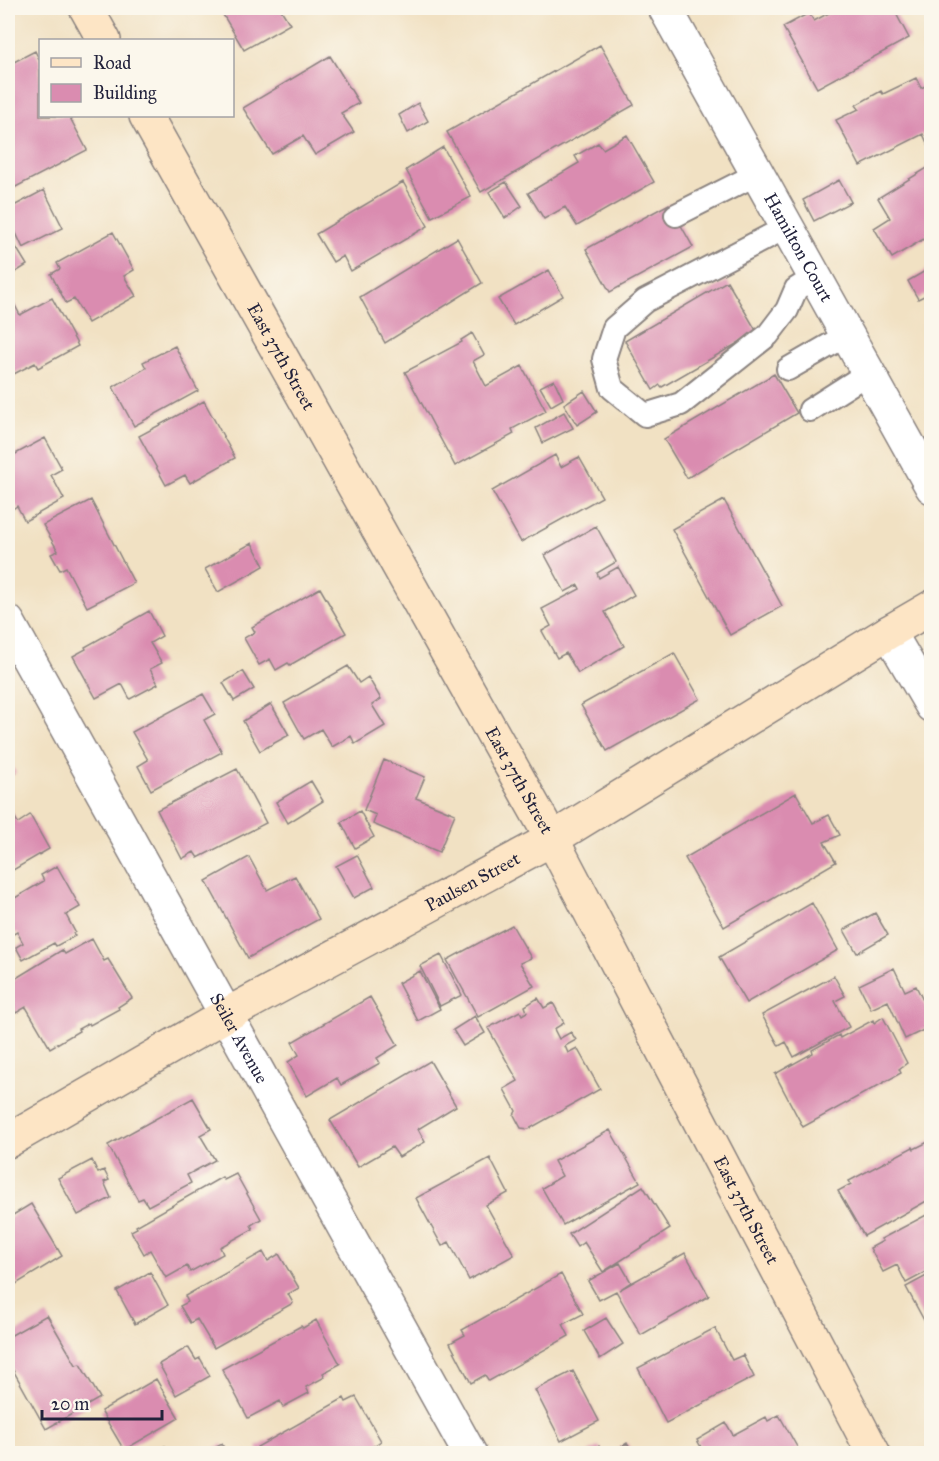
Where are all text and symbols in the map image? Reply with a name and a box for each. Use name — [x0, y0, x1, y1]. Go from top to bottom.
legend — [39, 39, 234, 117]
text: Road — [93, 52, 131, 74]
text: Building — [93, 82, 157, 105]
street label: Hamilton Court — [759, 189, 838, 306]
street label: East 37th Street — [242, 299, 320, 415]
street label: East 37th Street — [480, 723, 558, 838]
street label: Paulsen Street — [421, 847, 524, 916]
street label: Seiler Avenue — [205, 989, 273, 1087]
street label: East 37th Street — [709, 1152, 784, 1268]
scale bar — [42, 1383, 162, 1421]
text: 20 m — [51, 1393, 89, 1415]

